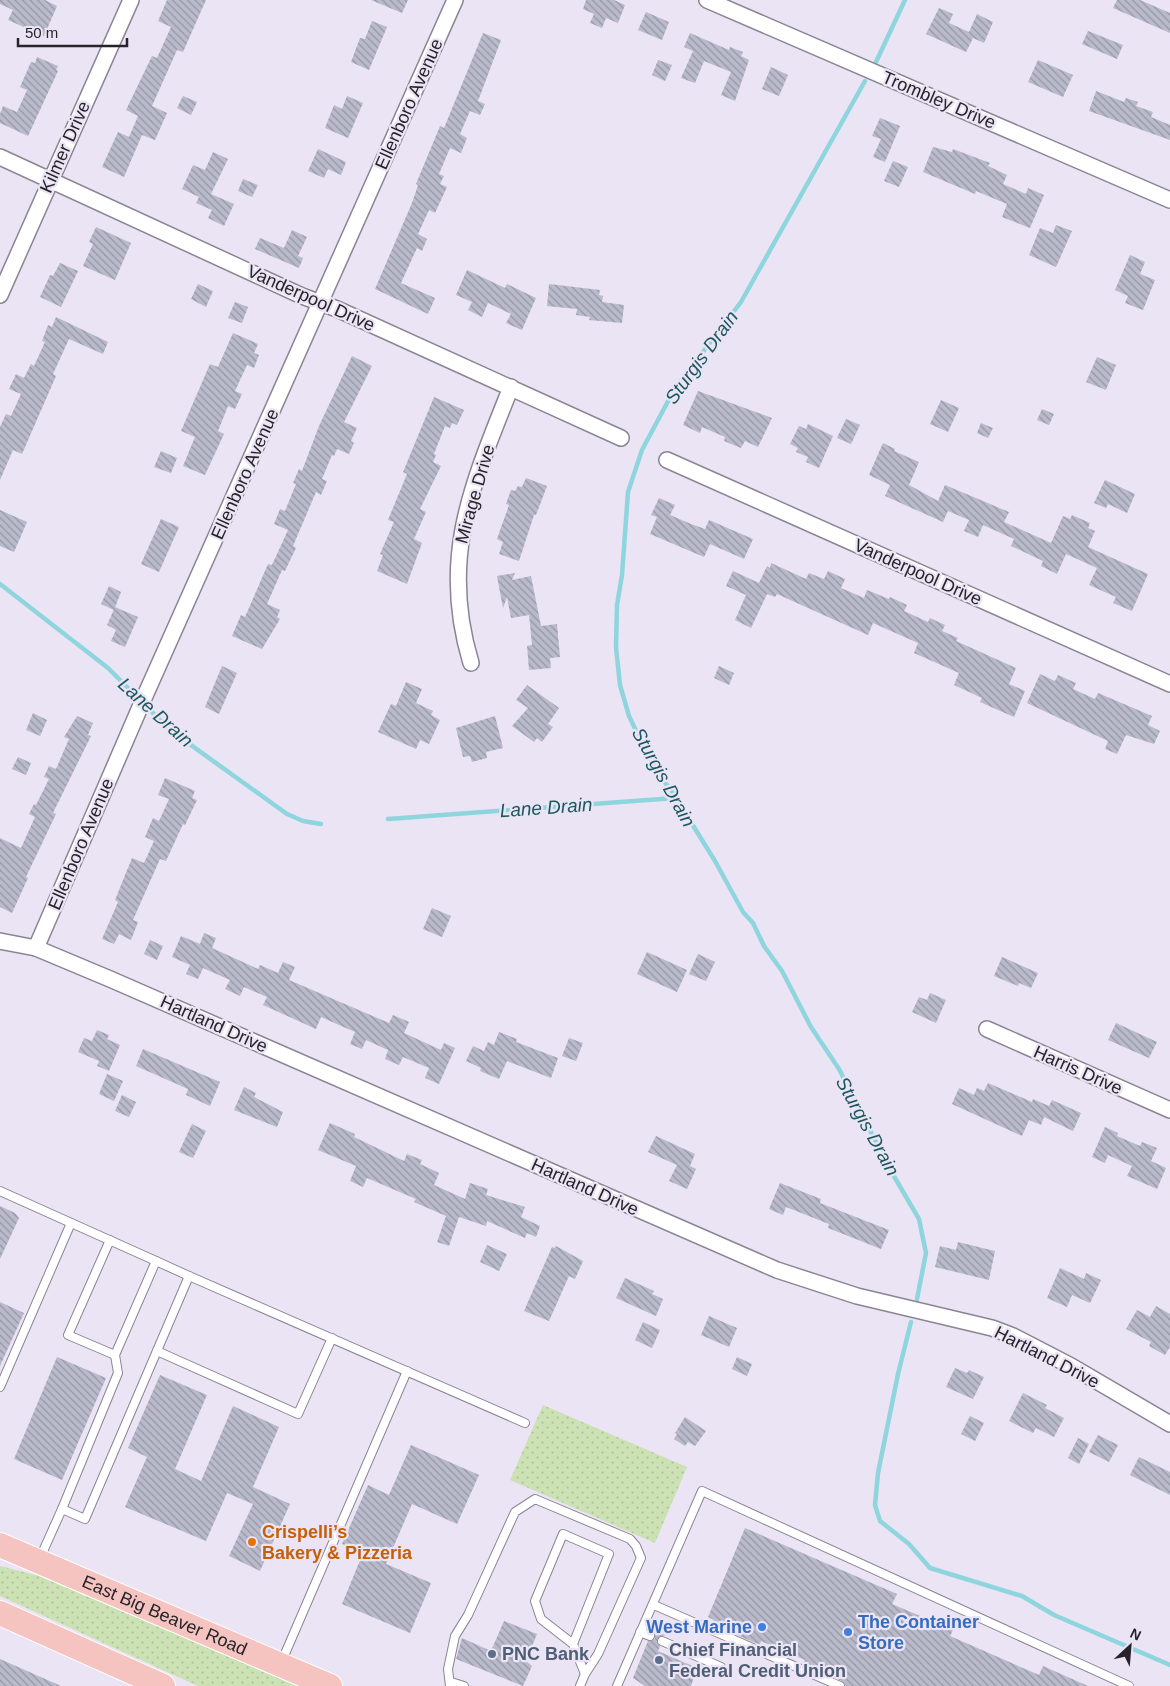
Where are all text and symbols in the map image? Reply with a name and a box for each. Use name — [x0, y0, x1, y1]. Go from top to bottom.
scale bar — [18, 15, 126, 47]
text: 50 m — [25, 24, 58, 41]
street label: Ellenboro Avenue — [371, 36, 447, 172]
street label: Trombley Drive — [879, 67, 999, 133]
street label: Kilmer Drive — [36, 98, 94, 196]
street label: Vanderpool Drive — [244, 261, 378, 335]
water label: Sturgis Drain — [661, 307, 742, 408]
street label: Ellenboro Avenue — [207, 406, 283, 542]
street label: Mirage Drive — [451, 442, 499, 546]
street label: Vanderpool Drive — [851, 535, 985, 609]
water label: Lane Drain — [114, 673, 197, 751]
water label: Sturgis Drain — [628, 724, 699, 830]
street label: Ellenboro Avenue — [44, 775, 118, 913]
water label: Lane Drain — [499, 794, 593, 821]
street label: Hartland Drive — [157, 991, 271, 1057]
street label: Harris Drive — [1031, 1042, 1125, 1098]
water label: Sturgis Drain — [832, 1073, 903, 1179]
street label: Hartland Drive — [528, 1154, 642, 1220]
street label: Hartland Drive — [991, 1322, 1103, 1392]
place label: Crispelli’s Bakery & Pizzeria — [262, 1522, 413, 1563]
marker: Crispelli’s Bakery & Pizzeria — [246, 1536, 258, 1548]
street label: East Big Beaver Road — [79, 1571, 250, 1659]
place label: The Container Store — [858, 1612, 979, 1653]
place label: West Marine — [646, 1617, 752, 1637]
marker: West Marine — [756, 1621, 768, 1633]
north arrow — [1105, 1621, 1155, 1671]
text: N — [1128, 1625, 1144, 1644]
marker: The Container Store — [842, 1626, 854, 1638]
place label: Chief Financial Federal Credit Union — [669, 1640, 846, 1681]
place label: PNC Bank — [502, 1644, 590, 1664]
marker: PNC Bank — [486, 1648, 498, 1660]
marker: Chief Financial Federal Credit Union — [653, 1654, 665, 1666]

